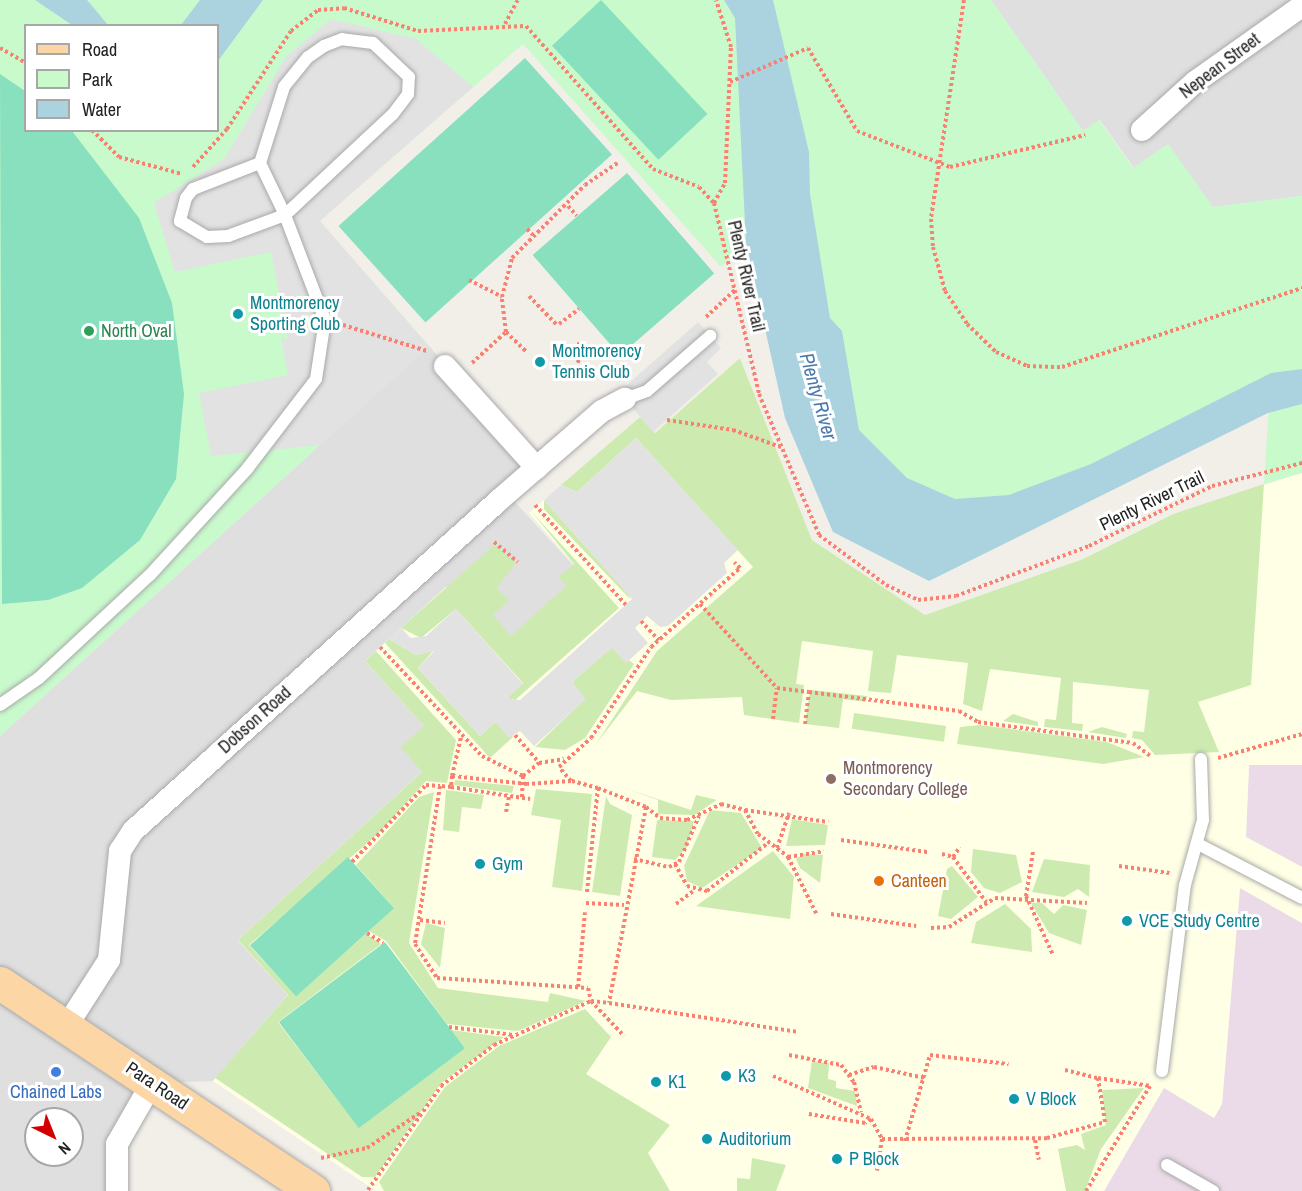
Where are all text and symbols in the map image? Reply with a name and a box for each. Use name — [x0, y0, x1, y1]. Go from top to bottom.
legend — [24, 24, 219, 132]
street label: Nepean Street — [1175, 29, 1265, 103]
text: Road — [82, 37, 117, 62]
text: Park — [82, 67, 112, 92]
text: Water — [82, 97, 121, 122]
street label: Plenty River Trail — [723, 218, 769, 334]
place label: Montmorency Sporting Club — [250, 293, 340, 336]
marker: Montmorency Sporting Club — [231, 307, 245, 321]
place label: North Oval — [101, 320, 172, 342]
marker: North Oval — [82, 324, 96, 338]
place label: Montmorency Tennis Club — [552, 341, 641, 384]
water label: Plenty River — [795, 350, 843, 442]
marker: Montmorency Tennis Club — [533, 355, 547, 369]
street label: Plenty River Trail — [1096, 466, 1208, 536]
street label: Dobson Road — [214, 682, 296, 758]
place label: Montmorency Secondary College — [843, 758, 968, 800]
marker: Montmorency Secondary College — [824, 772, 838, 786]
place label: Gym — [492, 853, 523, 875]
marker: Gym — [473, 857, 487, 871]
place label: Canteen — [891, 870, 947, 892]
marker: Canteen — [872, 874, 886, 888]
place label: VCE Study Centre — [1139, 910, 1260, 932]
marker: VCE Study Centre — [1120, 914, 1134, 928]
street label: Para Road — [122, 1057, 192, 1115]
marker: Chained Labs — [49, 1065, 63, 1079]
place label: K3 — [738, 1065, 756, 1087]
marker: K3 — [719, 1069, 733, 1083]
place label: K1 — [668, 1071, 686, 1093]
marker: K1 — [649, 1075, 663, 1089]
place label: Chained Labs — [10, 1081, 102, 1103]
place label: V Block — [1026, 1088, 1076, 1110]
marker: V Block — [1007, 1092, 1021, 1106]
north arrow — [24, 1107, 84, 1167]
place label: Auditorium — [719, 1128, 791, 1150]
marker: Auditorium — [700, 1132, 714, 1146]
text: N — [54, 1137, 76, 1160]
place label: P Block — [849, 1148, 899, 1170]
marker: P Block — [830, 1152, 844, 1166]

